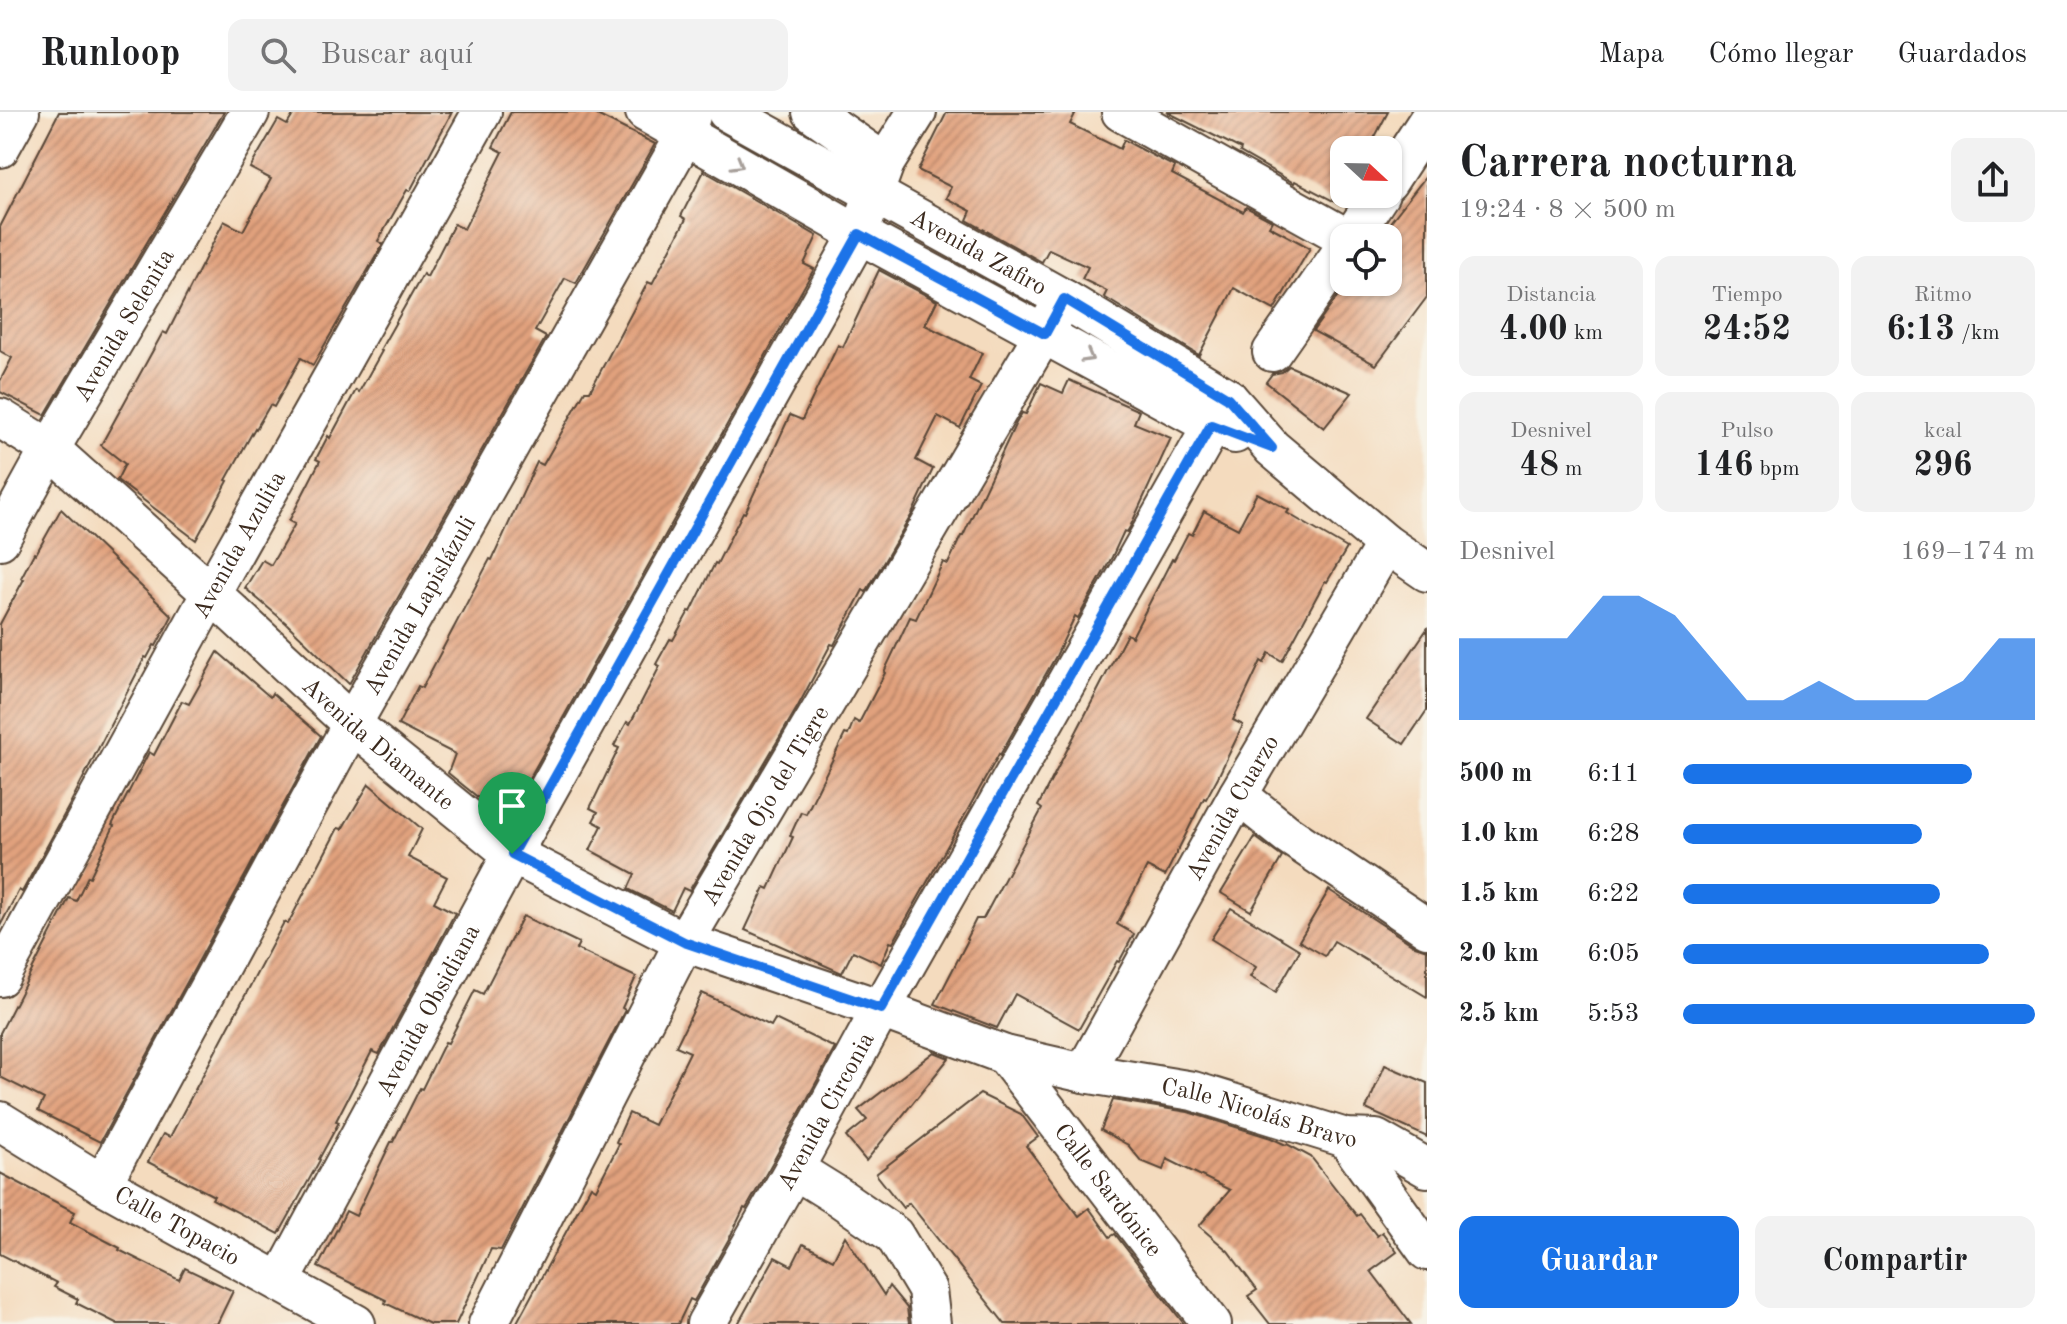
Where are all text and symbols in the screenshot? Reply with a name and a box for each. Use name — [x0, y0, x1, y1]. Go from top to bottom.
search box — [228, 19, 788, 91]
icon: search — [256, 33, 300, 77]
text: Runloop — [40, 36, 180, 74]
text: Buscar aquí — [320, 40, 473, 70]
text: Mapa — [1599, 41, 1664, 69]
text: Cómo llegar — [1708, 41, 1853, 69]
text: Guardados — [1897, 41, 2027, 69]
north arrow — [1330, 136, 1402, 208]
map controls — [1330, 136, 1402, 296]
button: share — [1951, 138, 2035, 222]
text: Carrera nocturna — [1459, 142, 1796, 186]
one-way arrow — [729, 154, 743, 170]
text: 19:24 · 8 × 500 m — [1459, 197, 1676, 223]
street label: Avenida Zafiro — [906, 206, 1050, 301]
button: locate — [1330, 224, 1402, 296]
street label: Avenida Selenita — [71, 245, 180, 407]
text: Distancia — [1506, 284, 1596, 306]
text: Tiempo — [1711, 284, 1783, 306]
text: Ritmo — [1914, 284, 1972, 306]
text: 4.00 — [1499, 313, 1568, 347]
text: 24:52 — [1703, 313, 1791, 347]
text: 6:13 — [1886, 313, 1955, 347]
text: km — [1568, 322, 1603, 344]
text: /km — [1955, 322, 2000, 344]
one-way arrow — [1079, 347, 1093, 363]
text: Desnivel — [1510, 420, 1592, 442]
text: Pulso — [1720, 420, 1774, 442]
text: kcal — [1924, 420, 1962, 442]
text: 48 — [1519, 449, 1559, 483]
text: 146 — [1694, 449, 1753, 483]
text: 296 — [1913, 449, 1973, 483]
text: m — [1559, 458, 1583, 480]
text: bpm — [1753, 458, 1800, 480]
street label: Avenida Azulita — [189, 467, 291, 623]
street label: Avenida Lapislázuli — [361, 512, 481, 700]
text: Desnivel — [1459, 539, 1555, 565]
text: 169–174 m — [1900, 539, 2035, 565]
street label: Avenida Diamante — [297, 674, 458, 816]
street label: Avenida Ojo del Tigre — [698, 702, 835, 910]
street label: Avenida Cuarzo — [1183, 732, 1284, 885]
text: 500 m — [1459, 761, 1532, 787]
text: 6:11 — [1587, 761, 1640, 787]
pin — [478, 772, 546, 854]
icon: arrive — [490, 784, 534, 828]
text: 1.0 km — [1459, 821, 1539, 847]
text: 6:28 — [1587, 821, 1640, 847]
text: 1.5 km — [1459, 881, 1539, 907]
text: 6:22 — [1587, 881, 1640, 907]
street label: Avenida Obsidiana — [373, 921, 486, 1101]
text: 2.0 km — [1459, 941, 1539, 967]
text: 6:05 — [1587, 941, 1640, 967]
text: 2.5 km — [1459, 1001, 1539, 1027]
text: 5:53 — [1587, 1001, 1640, 1027]
street label: Avenida Circonia — [774, 1029, 880, 1195]
street label: Calle Nicolás Bravo — [1159, 1076, 1357, 1152]
street label: Calle Sardónice — [1049, 1120, 1166, 1262]
street label: Calle Topacio — [110, 1183, 243, 1271]
button: Guardar — [1459, 1216, 1739, 1308]
button: Compartir — [1755, 1216, 2035, 1308]

